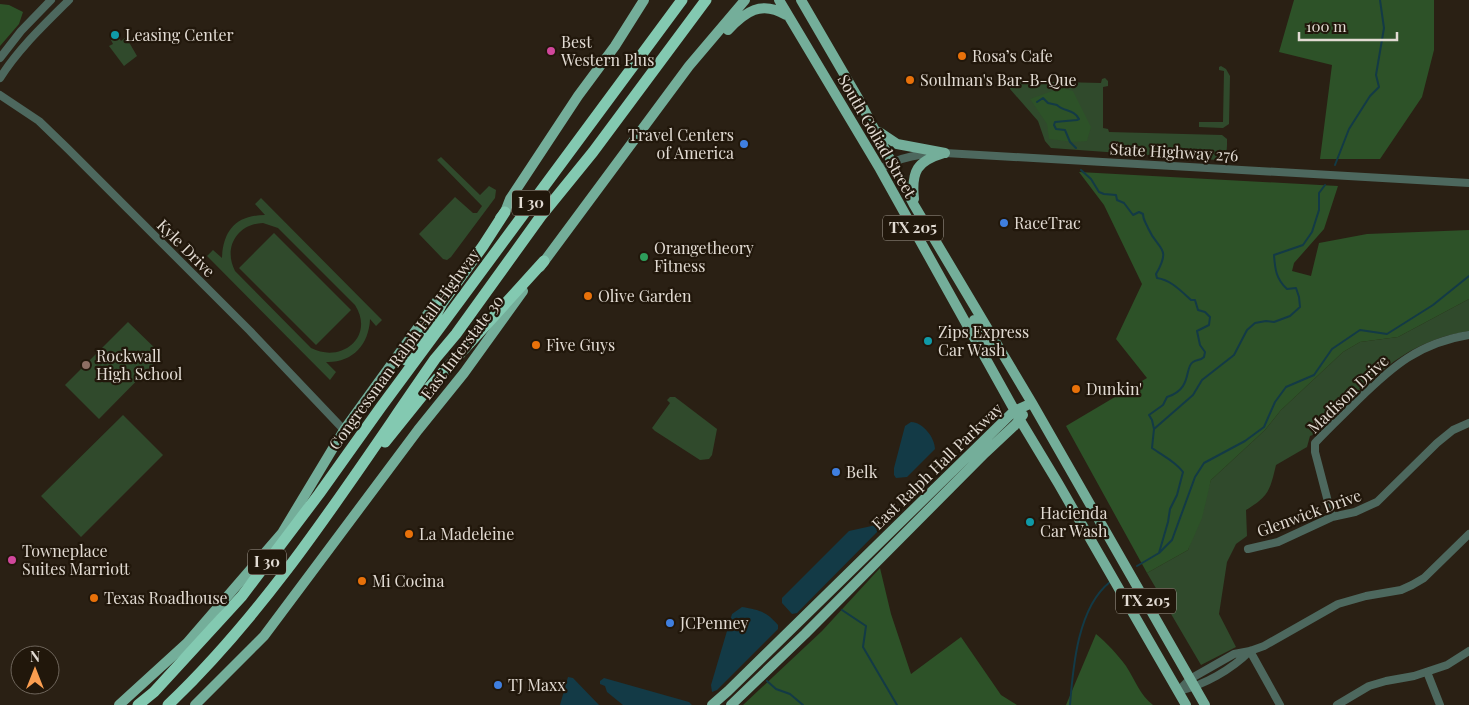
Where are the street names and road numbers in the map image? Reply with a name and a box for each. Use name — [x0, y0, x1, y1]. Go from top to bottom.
street label: South Goliad Street — [834, 70, 921, 202]
street label: State Highway 276 — [1109, 138, 1239, 165]
road number: I 30 — [512, 190, 550, 216]
street label: Kyle Drive — [153, 214, 220, 281]
road number: TX 205 — [883, 216, 943, 240]
street label: Congressman Ralph Hall Highway — [323, 244, 484, 454]
street label: East Interstate 30 — [415, 290, 508, 403]
street label: Madison Drive — [1303, 350, 1393, 437]
street label: East Ralph Hall Parkway — [867, 398, 1007, 534]
street label: Glenwick Drive — [1254, 484, 1364, 541]
road number: I 30 — [248, 550, 286, 574]
road number: TX 205 — [1116, 588, 1176, 614]

